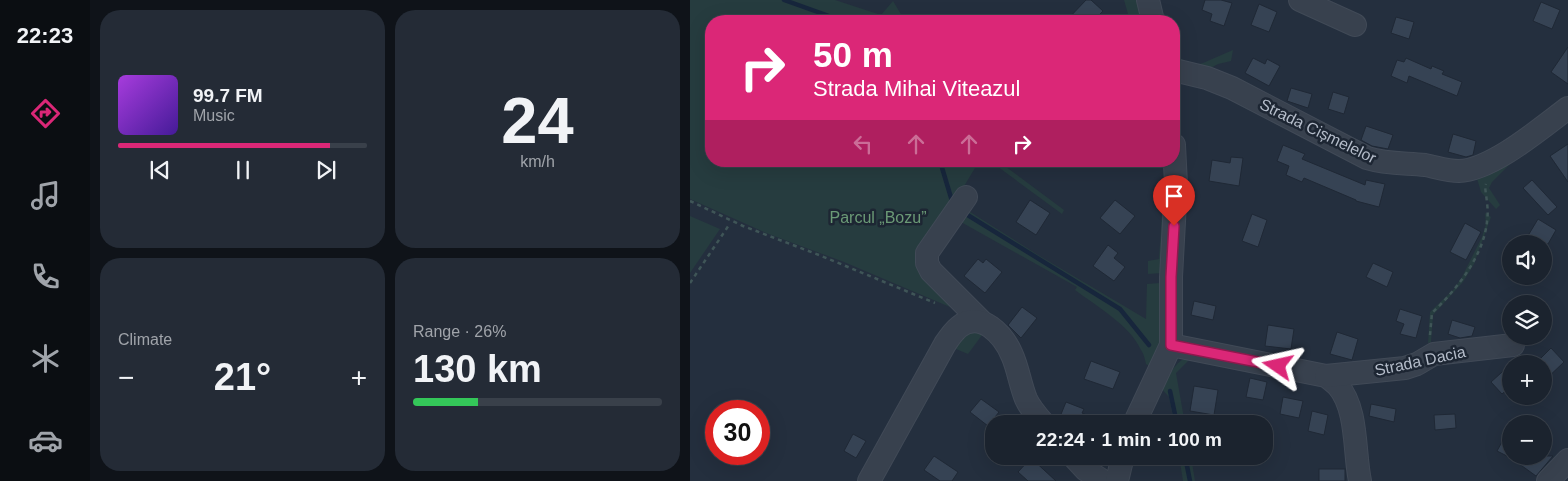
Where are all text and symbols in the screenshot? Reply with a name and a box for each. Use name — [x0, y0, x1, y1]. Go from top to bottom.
text: 22:23 — [17, 23, 73, 48]
icon: right — [730, 35, 795, 100]
text: 50 m — [813, 35, 893, 74]
text: Strada Mihai Viteazul — [813, 76, 1021, 101]
text: 24 — [501, 84, 574, 157]
text: 99.7 FM — [193, 85, 263, 106]
street label: Strada Cișmelelor — [1257, 95, 1379, 167]
icon: directions — [28, 96, 63, 131]
text: Music — [193, 107, 235, 124]
icon: left — [849, 130, 877, 158]
icon: ahead — [902, 130, 930, 158]
icon: ahead — [955, 130, 983, 158]
icon: right — [1008, 130, 1036, 158]
text: km/h — [520, 153, 555, 170]
icon: previous — [146, 156, 174, 184]
icon: pause — [229, 156, 257, 184]
icon: next — [312, 156, 340, 184]
pin — [1153, 175, 1195, 226]
icon: music — [28, 178, 63, 213]
icon: arrive — [1160, 182, 1188, 210]
park label: Parcul „Bozu” — [830, 209, 926, 226]
map controls — [1502, 235, 1552, 465]
button: sound — [1502, 235, 1552, 285]
icon: phone — [28, 259, 63, 294]
button: layers — [1502, 295, 1552, 345]
text: Range · 26% — [413, 323, 506, 340]
text: Climate — [118, 331, 172, 348]
position arrow — [1251, 339, 1303, 391]
icon: climate — [28, 341, 63, 376]
street label: Strada Dacia — [1373, 343, 1467, 379]
text: 130 km — [413, 348, 542, 390]
button: + — [1502, 355, 1552, 405]
text: 21° — [214, 356, 271, 398]
text: − — [118, 362, 134, 393]
text: + — [351, 362, 367, 393]
speed limit sign: 30 — [705, 400, 770, 465]
button: − — [1502, 415, 1552, 465]
icon: car — [28, 423, 63, 458]
text: 22:24 · 1 min · 100 m — [1036, 429, 1222, 450]

